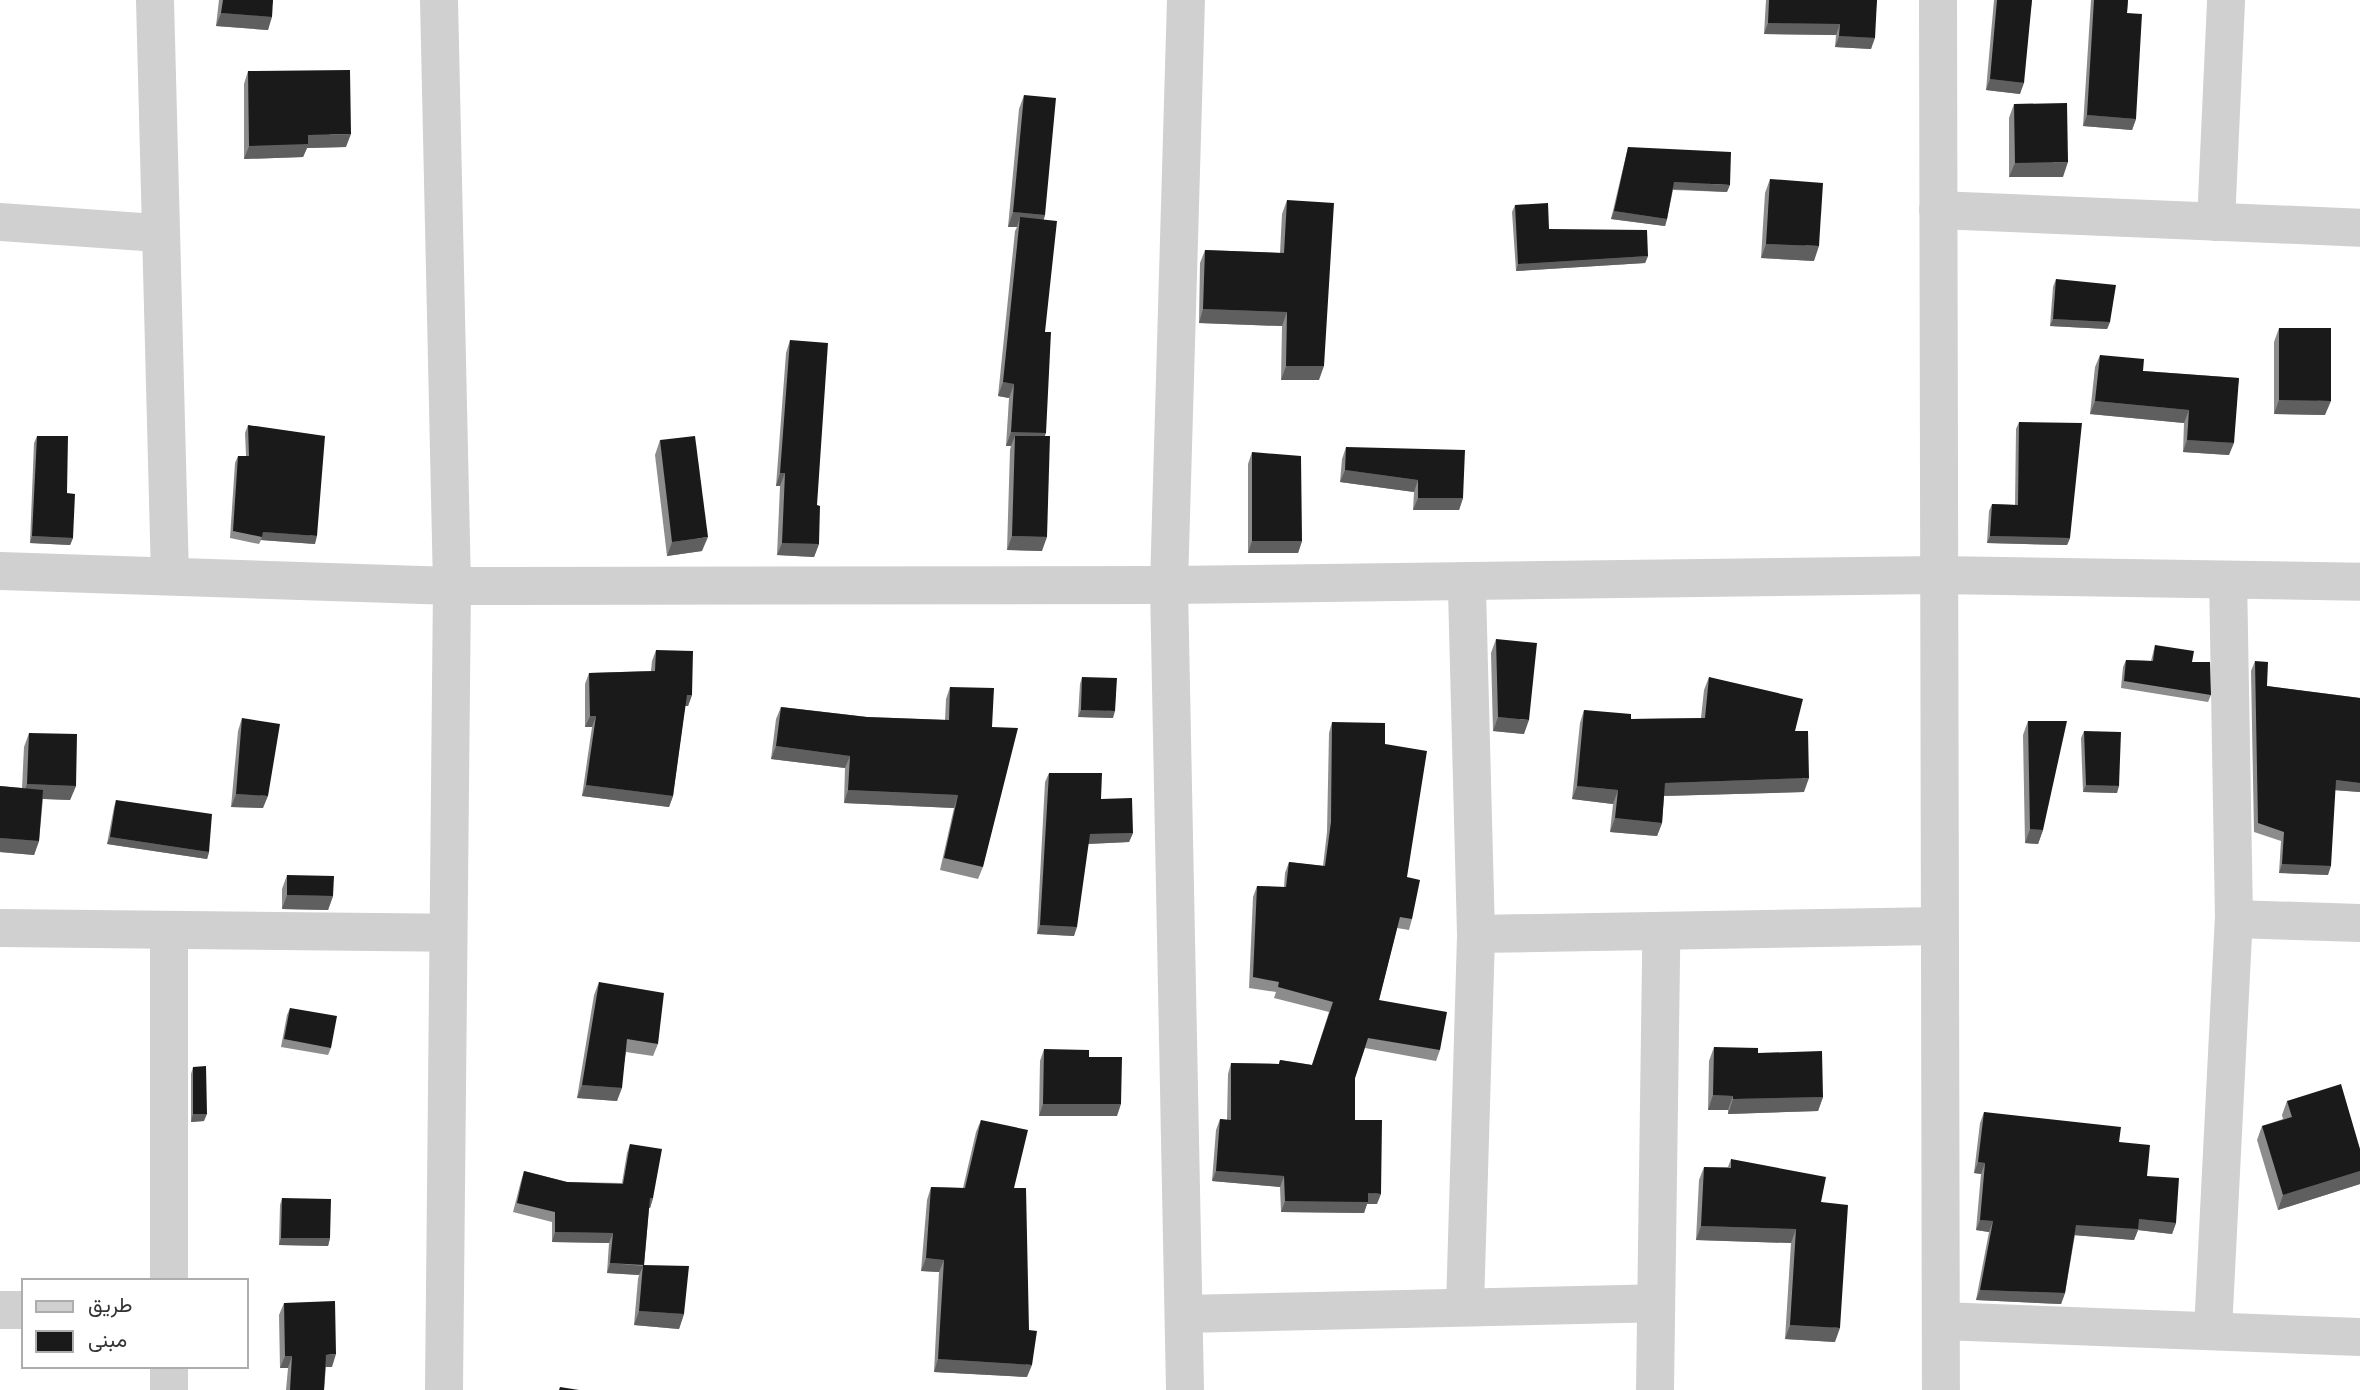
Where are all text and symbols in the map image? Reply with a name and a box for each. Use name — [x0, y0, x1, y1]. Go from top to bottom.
legend — [21, 1278, 248, 1369]
text: طريق — [88, 1290, 133, 1319]
text: مبنى — [88, 1325, 127, 1354]

